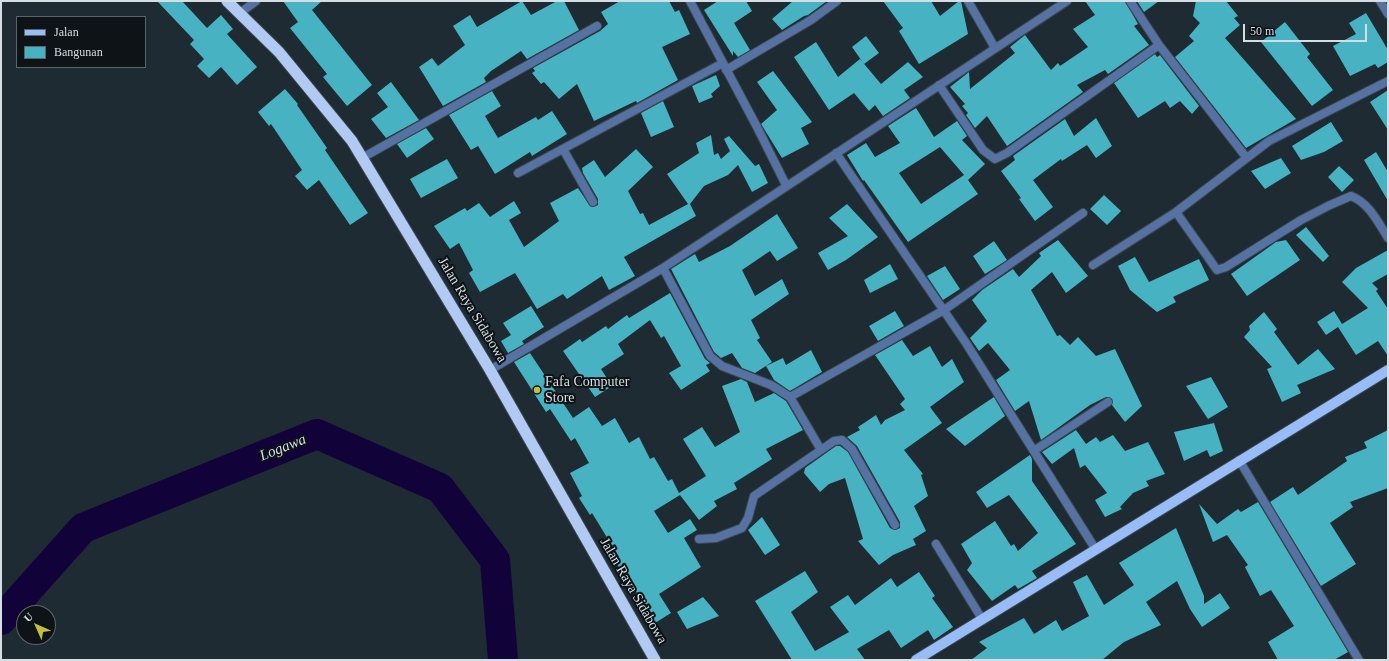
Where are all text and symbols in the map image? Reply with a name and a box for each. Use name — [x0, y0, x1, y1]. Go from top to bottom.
legend — [16, 16, 146, 68]
scale bar — [1245, 16, 1369, 42]
text: 50 m — [1250, 24, 1274, 38]
text: Jalan — [54, 25, 79, 39]
text: Bangunan — [54, 45, 103, 59]
street label: Jalan Raya Sidabowa — [434, 254, 510, 366]
place label: Fafa Computer Store — [545, 374, 629, 406]
marker: Fafa Computer Store — [532, 385, 542, 395]
water label: Logawa — [257, 431, 309, 465]
street label: Jalan Raya Sidabowa — [596, 535, 670, 647]
north arrow — [16, 605, 56, 645]
text: U — [21, 610, 35, 624]

